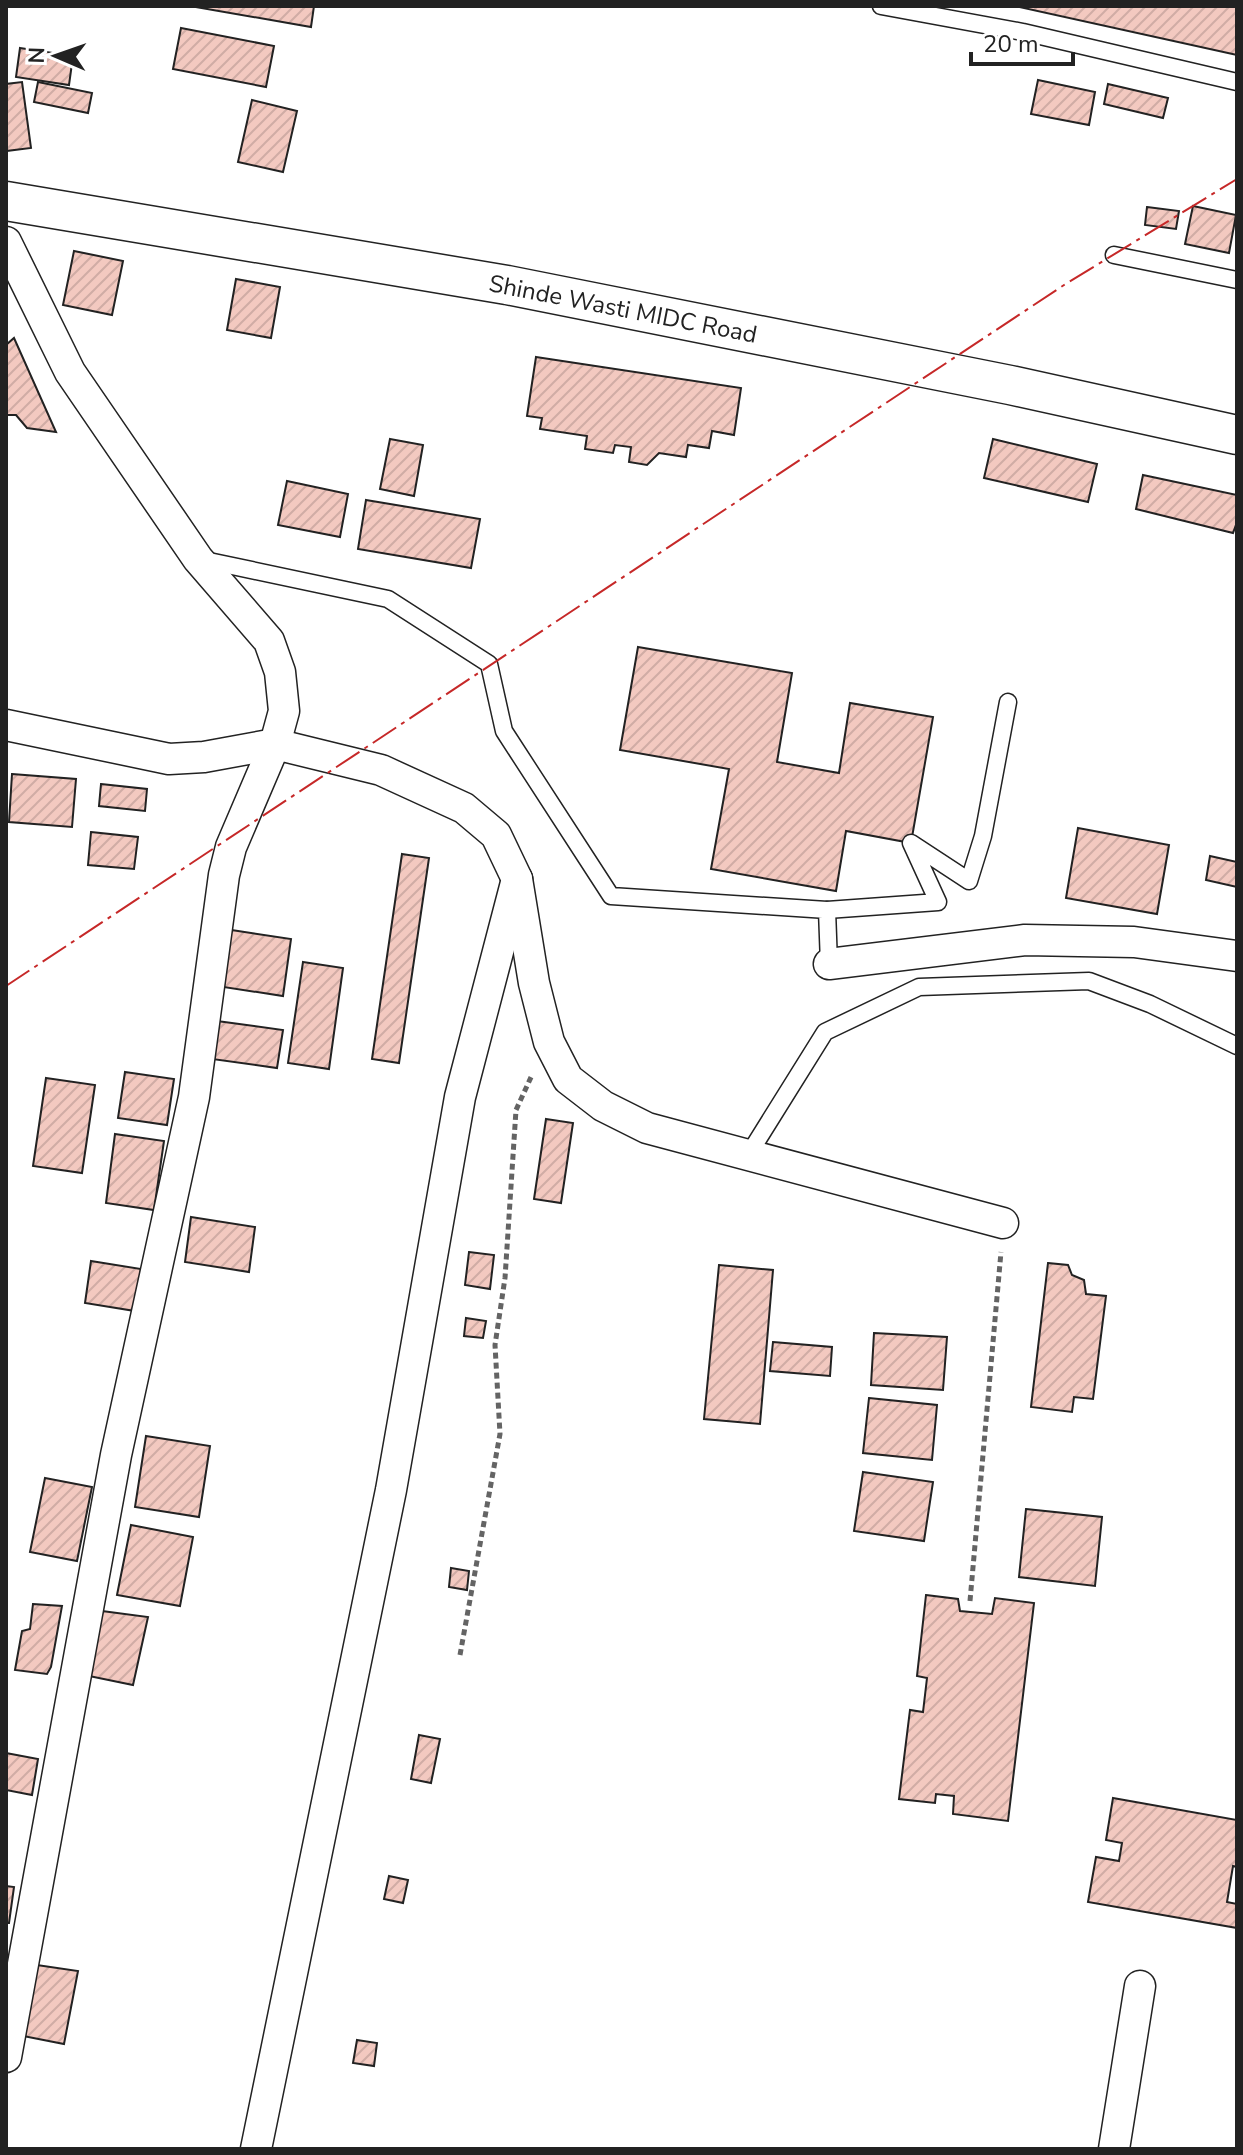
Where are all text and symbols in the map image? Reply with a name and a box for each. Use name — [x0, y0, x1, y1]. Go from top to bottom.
north arrow — [16, 16, 96, 96]
scale bar — [971, 16, 1073, 66]
text: 20 m — [983, 28, 1039, 60]
text: N — [22, 47, 52, 64]
street label: Shinde Wasti MIDC Road — [486, 267, 760, 351]

